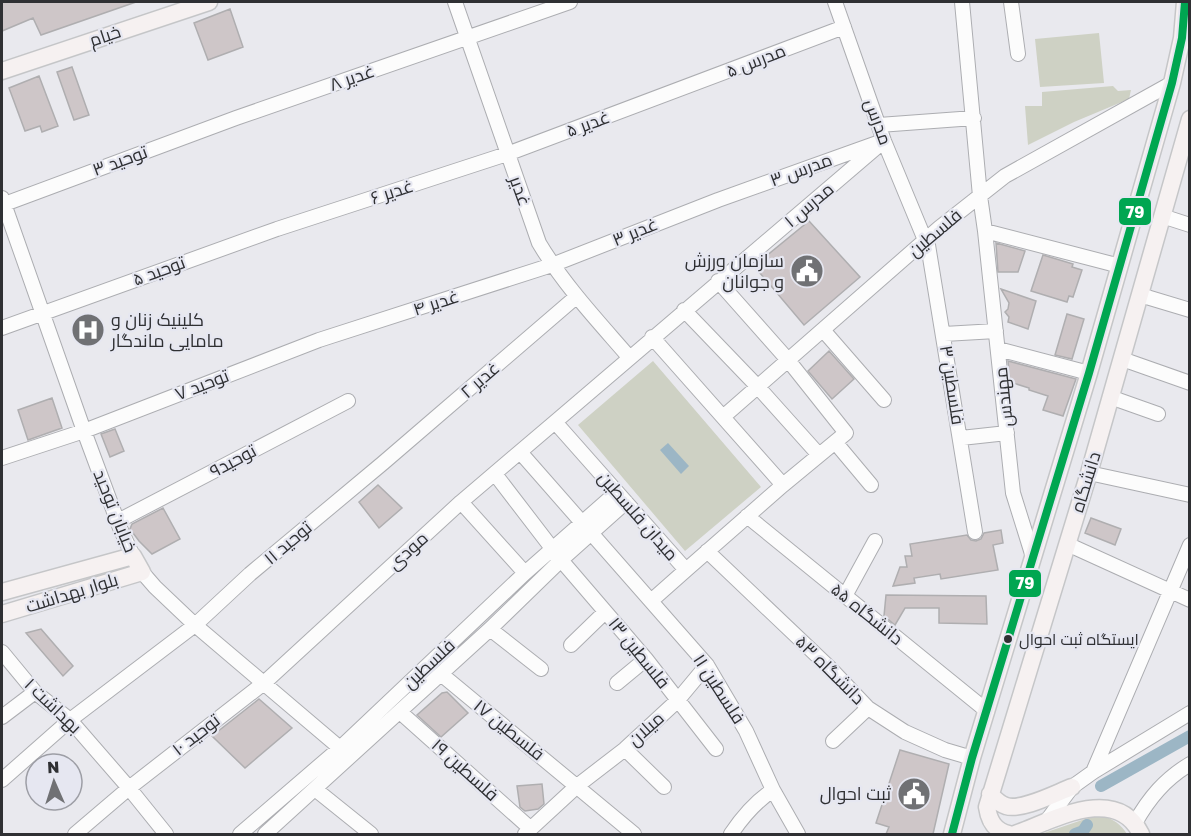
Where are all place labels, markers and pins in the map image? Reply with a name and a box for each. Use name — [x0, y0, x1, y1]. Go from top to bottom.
place label: سازمان ورزش و جوانان — [685, 249, 784, 293]
public building icon: سازمان ورزش و جوانان — [789, 253, 825, 289]
place label: کلینیک زنان و مامایی ماندگار — [110, 308, 223, 352]
hospital icon: کلینیک زنان و مامایی ماندگار — [70, 312, 106, 348]
place label: ایستگاه ثبت احوال — [1019, 629, 1139, 650]
marker: ایستگاه ثبت احوال — [1002, 633, 1014, 645]
public building icon: ثبت احوال — [896, 776, 932, 812]
place label: ثبت احوال — [820, 782, 891, 805]

